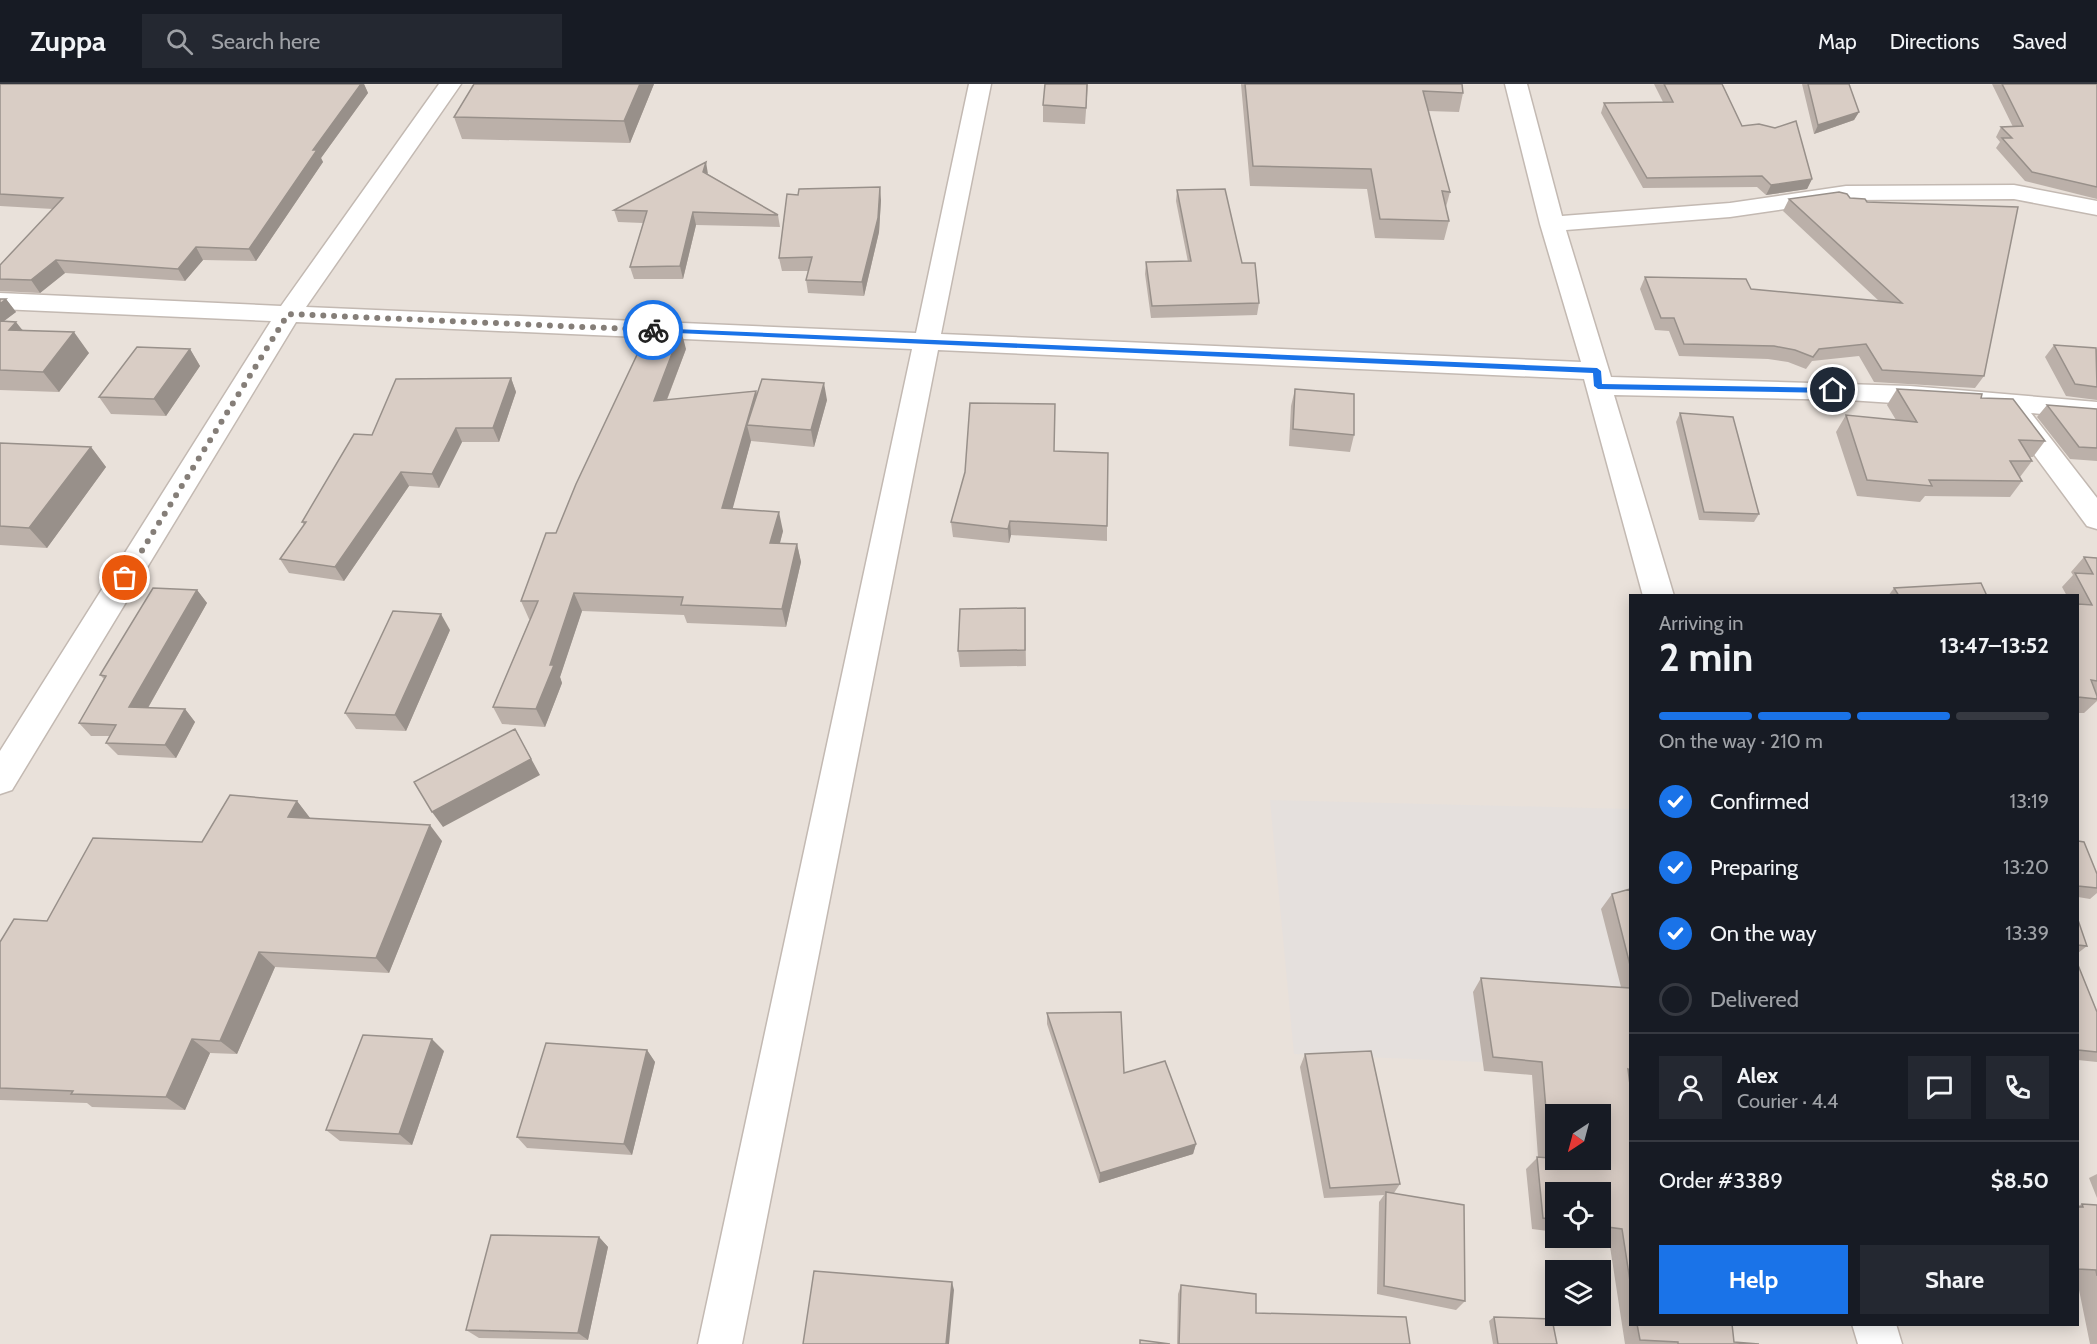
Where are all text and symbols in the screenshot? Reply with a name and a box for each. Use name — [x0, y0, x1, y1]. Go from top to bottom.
search box — [142, 14, 562, 68]
text: Zuppa — [30, 24, 106, 58]
icon: search — [163, 25, 196, 58]
text: Search here — [211, 28, 320, 55]
text: Map — [1818, 29, 1857, 54]
text: Directions — [1890, 29, 1979, 54]
text: Saved — [2012, 29, 2067, 54]
courier — [623, 300, 683, 360]
icon: bike — [637, 314, 670, 347]
pin — [1807, 364, 1858, 415]
icon: home — [1816, 373, 1849, 406]
pin — [99, 552, 150, 603]
icon: bag — [108, 561, 141, 594]
text: Arriving in — [1659, 611, 1743, 635]
text: 13:47–13:52 — [1939, 632, 2049, 659]
text: 2 min — [1659, 633, 1753, 681]
text: On the way · 210 m — [1659, 729, 1823, 753]
icon: check — [1659, 785, 1692, 818]
text: Confirmed — [1710, 788, 1809, 815]
text: 13:19 — [2010, 789, 2049, 813]
icon: check — [1659, 851, 1692, 884]
text: Preparing — [1710, 854, 1798, 881]
text: 13:20 — [2003, 855, 2049, 879]
icon: check — [1659, 917, 1692, 950]
text: On the way — [1710, 920, 1817, 947]
text: 13:39 — [2005, 921, 2049, 945]
text: Delivered — [1710, 986, 1799, 1013]
button: person — [1659, 1056, 1722, 1119]
button: chat — [1908, 1056, 1971, 1119]
button: phone — [1986, 1056, 2049, 1119]
text: Alex — [1737, 1062, 1778, 1089]
text: Courier · 4.4 — [1737, 1089, 1838, 1113]
north arrow — [1545, 1104, 1611, 1170]
map controls — [1545, 1104, 1611, 1326]
text: Order #3389 — [1659, 1167, 1783, 1194]
text: $8.50 — [1991, 1167, 2049, 1194]
button: locate — [1545, 1182, 1611, 1248]
button: Help — [1659, 1245, 1848, 1314]
button: Share — [1860, 1245, 2049, 1314]
button: layers — [1545, 1260, 1611, 1326]

